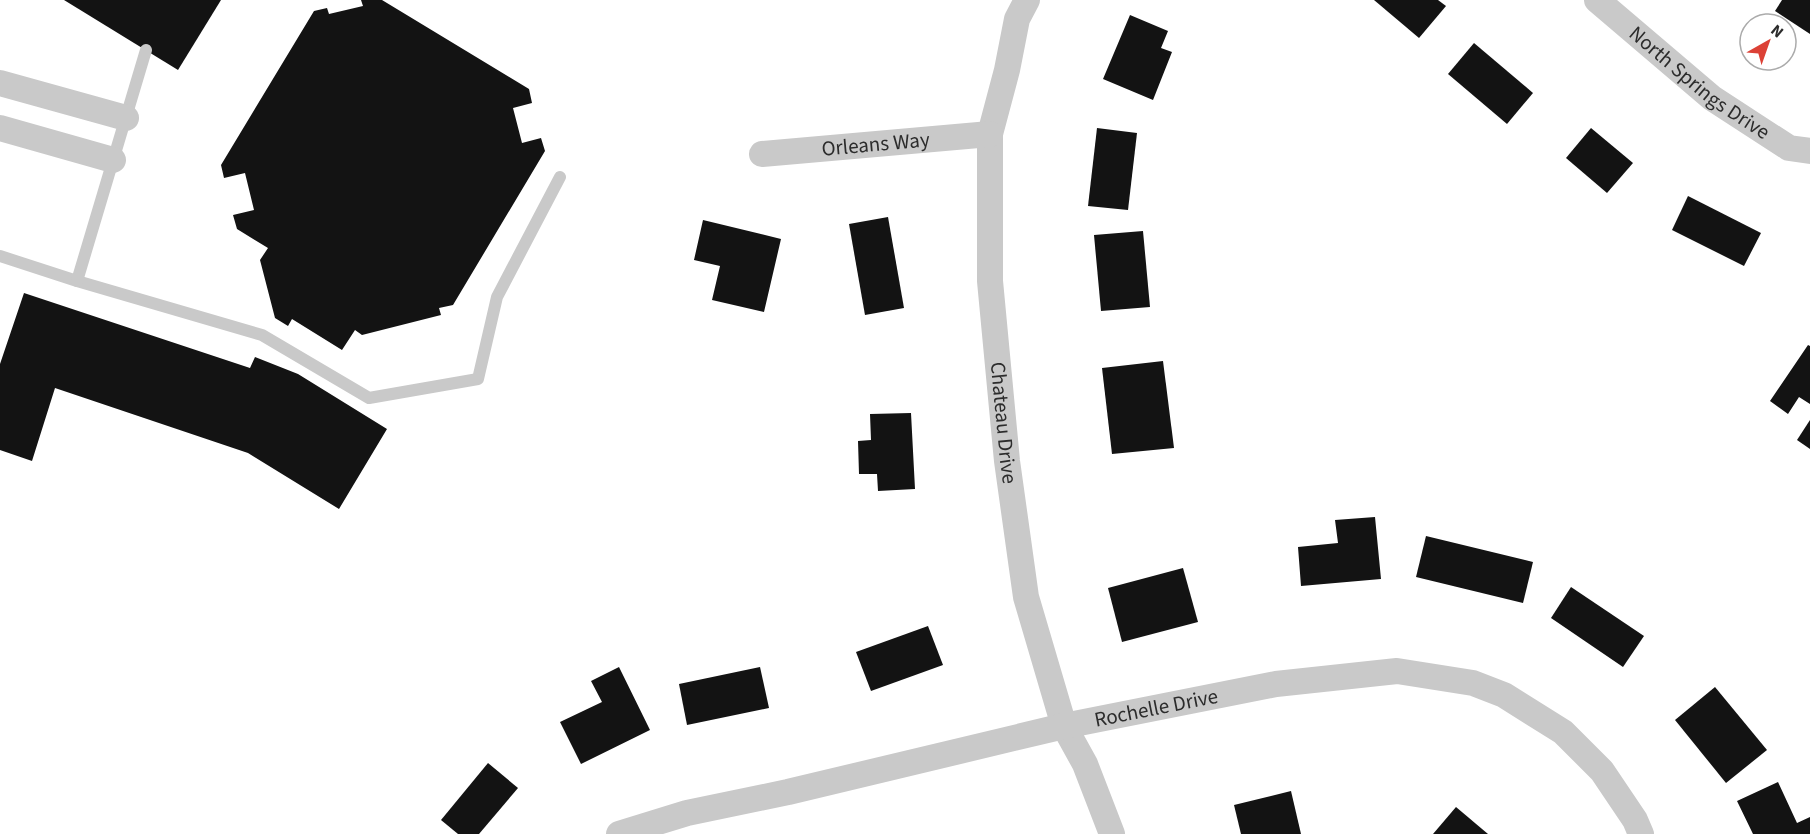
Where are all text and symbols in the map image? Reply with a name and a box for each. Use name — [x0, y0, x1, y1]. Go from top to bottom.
north arrow — [1738, 12, 1798, 72]
street label: North Springs Drive — [1625, 21, 1777, 143]
street label: Orleans Way — [820, 124, 931, 164]
street label: Chateau Drive — [983, 360, 1025, 486]
street label: Rochelle Drive — [1092, 681, 1221, 735]

